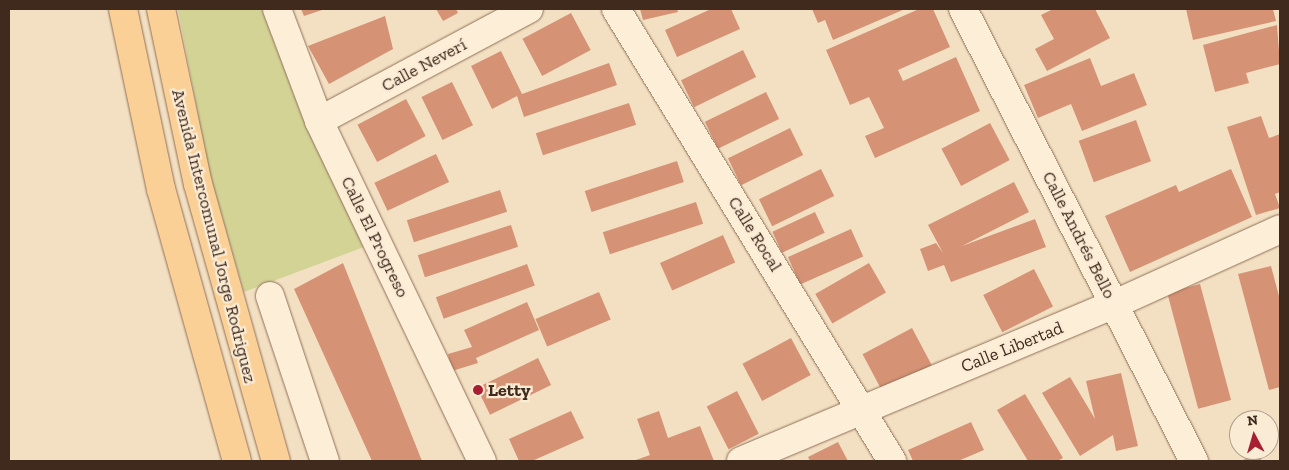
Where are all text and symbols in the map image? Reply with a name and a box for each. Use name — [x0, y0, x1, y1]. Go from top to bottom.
street label: Calle Neverí — [378, 34, 470, 96]
street label: Avenida Intercomunal Jorge Rodriguez — [167, 87, 261, 385]
street label: Calle Andrés Bello — [1037, 168, 1121, 302]
street label: Calle El Progreso — [336, 173, 414, 301]
street label: Calle Rocal — [723, 193, 787, 275]
street label: Calle Libertad — [958, 317, 1066, 377]
place label: Letty — [488, 379, 530, 401]
marker: Letty — [472, 384, 484, 396]
north arrow — [1229, 410, 1279, 460]
text: N — [1246, 412, 1259, 430]

